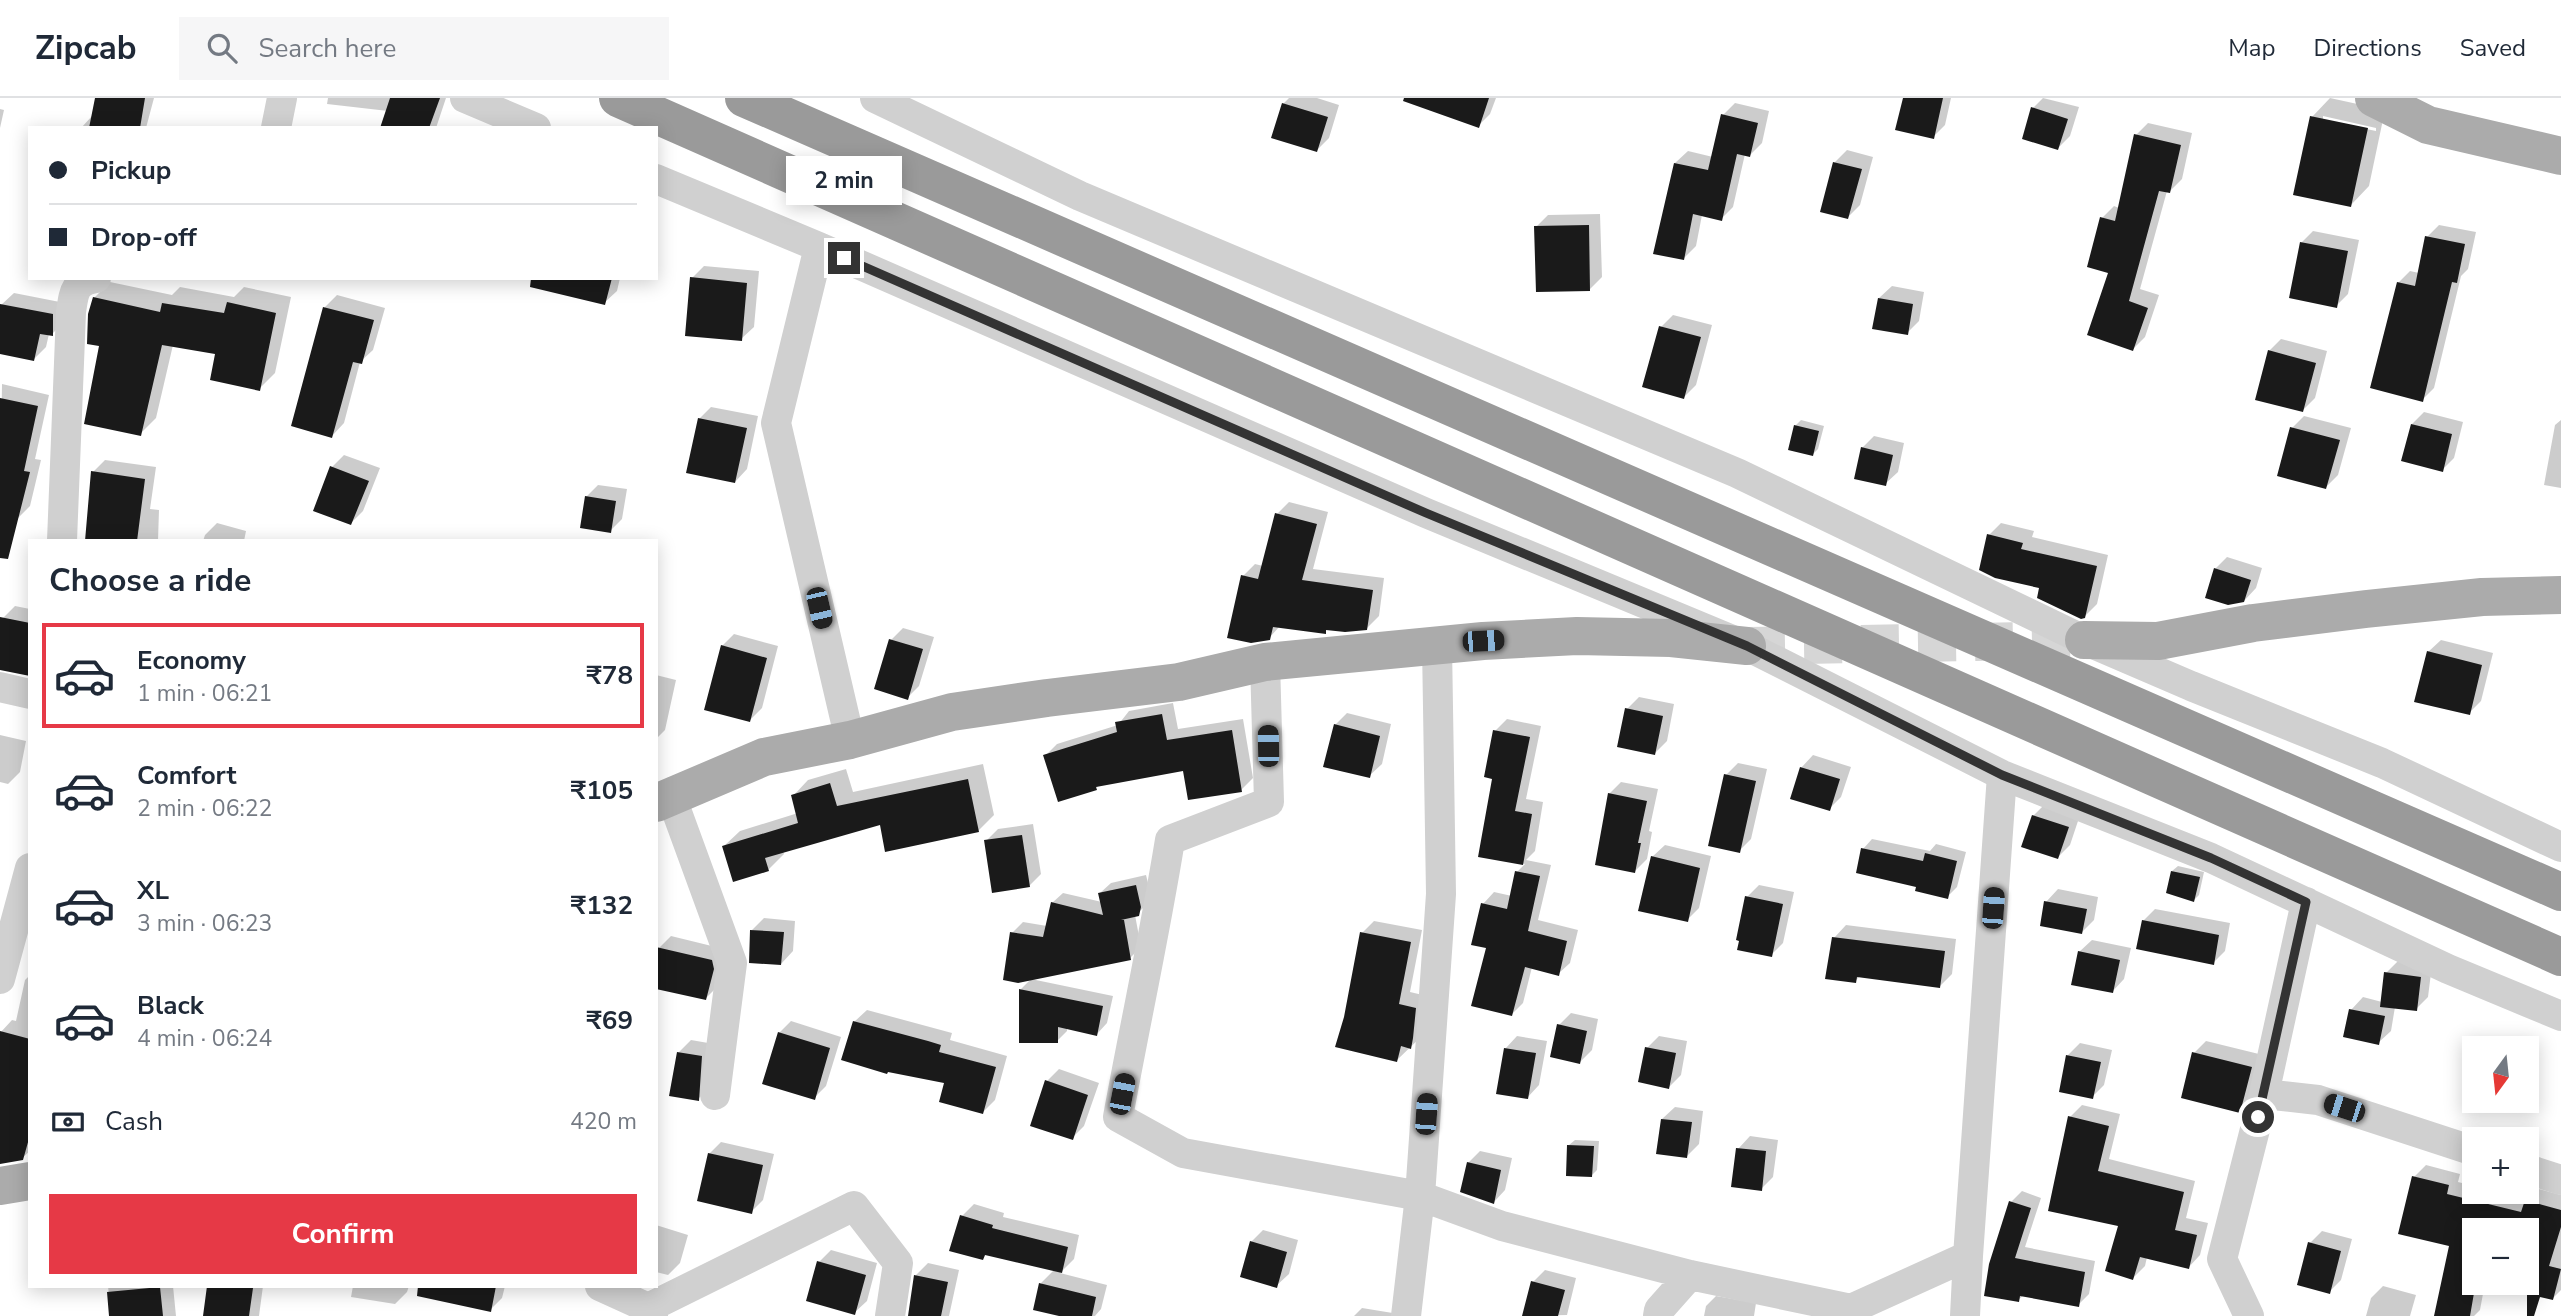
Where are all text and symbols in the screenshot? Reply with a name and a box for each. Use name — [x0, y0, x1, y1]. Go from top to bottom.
search box — [179, 17, 669, 80]
text: Zipcab — [35, 26, 137, 71]
icon: search — [203, 29, 241, 67]
text: Search here — [259, 31, 396, 66]
text: Map — [2228, 32, 2275, 64]
text: Directions — [2313, 32, 2422, 64]
text: Saved — [2460, 32, 2526, 64]
text: Pickup — [91, 153, 171, 188]
callout: 2 min — [786, 156, 902, 206]
text: 2 min — [814, 165, 874, 196]
text: Drop-off — [91, 220, 197, 255]
route end — [828, 242, 860, 274]
text: Choose a ride — [49, 559, 251, 602]
car — [805, 585, 834, 631]
car — [1462, 629, 1505, 653]
text: Economy — [137, 643, 246, 678]
icon: car — [53, 644, 116, 707]
text: ₹78 — [586, 658, 633, 693]
text: 1 min · 06:21 — [137, 678, 272, 709]
car — [1258, 725, 1279, 767]
text: Comfort — [137, 758, 237, 793]
icon: car — [53, 759, 116, 822]
text: ₹105 — [571, 773, 633, 808]
text: 2 min · 06:22 — [137, 793, 272, 824]
text: XL — [137, 873, 169, 908]
icon: car — [53, 874, 116, 937]
car — [1982, 886, 2005, 930]
text: ₹132 — [571, 888, 633, 923]
text: 3 min · 06:23 — [137, 908, 272, 939]
text: Black — [137, 988, 204, 1023]
icon: car — [53, 989, 116, 1052]
text: ₹69 — [586, 1003, 633, 1038]
text: 4 min · 06:24 — [137, 1023, 272, 1054]
north arrow — [2462, 1036, 2539, 1113]
map controls — [2462, 1036, 2539, 1295]
car — [1108, 1071, 1137, 1117]
car — [1415, 1092, 1438, 1136]
car — [2321, 1092, 2368, 1124]
route start — [2242, 1101, 2274, 1133]
icon: cash — [49, 1103, 87, 1141]
text: Cash — [105, 1104, 163, 1139]
text: 420 m — [570, 1106, 637, 1137]
button: + — [2462, 1127, 2539, 1204]
button: Confirm — [49, 1194, 637, 1274]
button: − — [2462, 1218, 2539, 1295]

